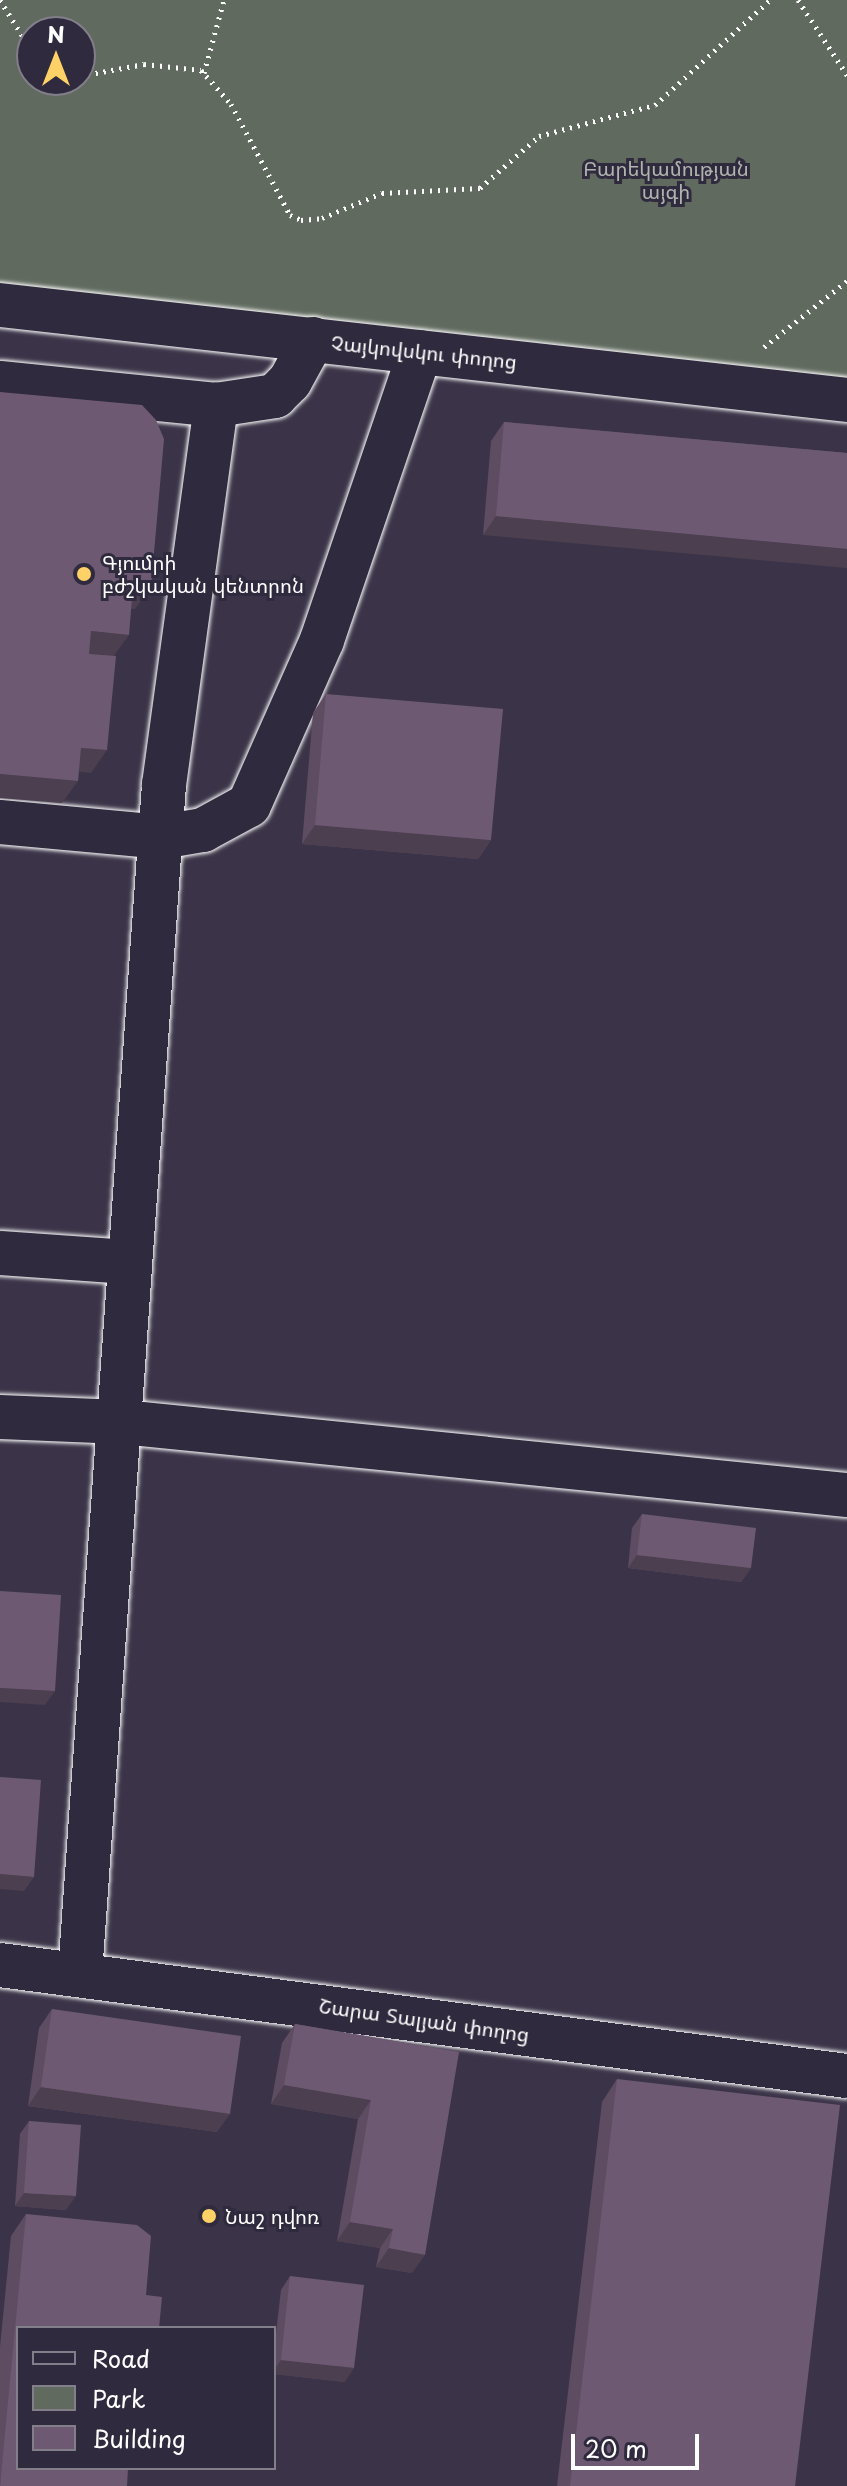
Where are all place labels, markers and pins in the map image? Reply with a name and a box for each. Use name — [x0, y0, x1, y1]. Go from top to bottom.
place label: Գյումրի բժշկական կենտրոն — [102, 550, 304, 597]
marker: Գյումրի բժշկական կենտրոն — [73, 563, 95, 585]
place label: Նաշ դվոռ — [225, 2204, 319, 2228]
marker: Նաշ դվոռ — [200, 2207, 218, 2225]

